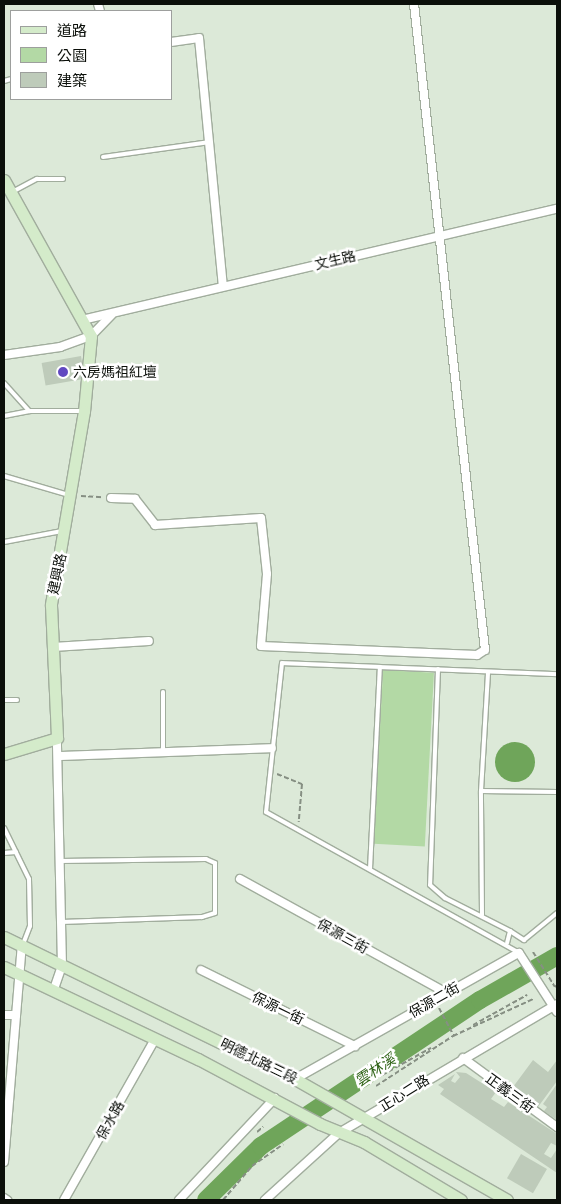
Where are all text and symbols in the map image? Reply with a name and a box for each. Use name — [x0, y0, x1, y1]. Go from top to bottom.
legend — [10, 10, 172, 100]
text: 道路 — [57, 22, 87, 39]
text: 公園 — [57, 47, 87, 64]
text: 建築 — [57, 72, 87, 89]
street label: 文生路 — [313, 247, 357, 273]
place label: 六房媽祖紅壇 — [73, 364, 157, 380]
marker: 六房媽祖紅壇 — [57, 366, 69, 378]
street label: 建興路 — [44, 552, 70, 596]
street label: 保源三街 — [314, 915, 372, 957]
street label: 保源二街 — [406, 979, 462, 1021]
street label: 保源一街 — [249, 988, 307, 1028]
street label: 明德北路三段 — [218, 1035, 300, 1087]
water label: 雲林溪 — [351, 1050, 399, 1090]
street label: 正義三街 — [482, 1070, 538, 1116]
street label: 正心二路 — [376, 1071, 432, 1115]
street label: 保水路 — [92, 1098, 128, 1142]

